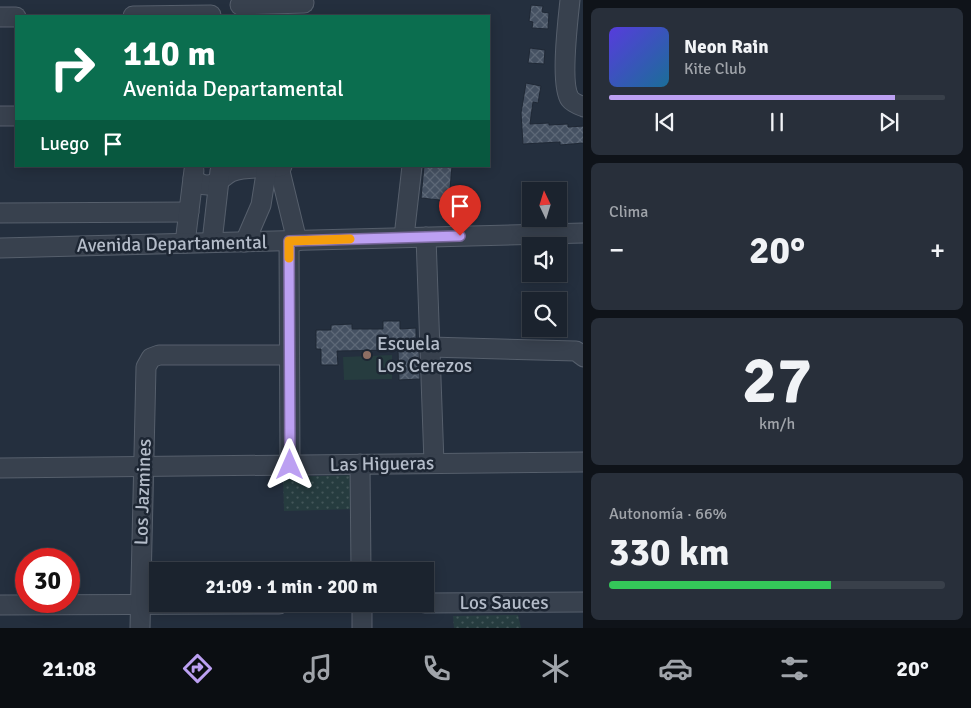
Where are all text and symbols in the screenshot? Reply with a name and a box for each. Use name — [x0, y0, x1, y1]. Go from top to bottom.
text: 110 m — [123, 32, 216, 75]
icon: right — [40, 35, 105, 100]
text: Neon Rain — [684, 35, 769, 59]
text: Kite Club — [684, 59, 746, 79]
text: Avenida Departamental — [123, 75, 344, 102]
icon: previous — [651, 108, 679, 136]
icon: pause — [763, 108, 791, 136]
icon: next — [875, 108, 903, 136]
icon: arrive — [99, 130, 127, 158]
text: Luego — [40, 132, 89, 156]
north arrow — [522, 182, 568, 228]
map controls — [522, 182, 567, 337]
pin — [439, 185, 481, 236]
icon: arrive — [446, 192, 474, 220]
text: Clima — [609, 202, 648, 222]
text: 20° — [749, 227, 805, 274]
street label: Avenida Departamental — [76, 230, 268, 258]
text: − — [609, 233, 624, 267]
text: + — [930, 233, 945, 267]
button: sound — [522, 237, 567, 282]
button: search — [522, 292, 567, 337]
place label: Escuela Los Cerezos — [377, 332, 472, 378]
text: 27 — [742, 341, 812, 421]
marker: Escuela Los Cerezos — [361, 349, 373, 361]
text: km/h — [759, 414, 795, 434]
street label: Los Jazmines — [129, 438, 157, 546]
position arrow — [263, 438, 315, 490]
street label: Las Higueras — [330, 451, 434, 477]
text: Autonomía · 66% — [609, 504, 727, 524]
text: 330 km — [609, 529, 730, 576]
speed limit sign: 30 — [15, 548, 80, 613]
text: 21:09 · 1 min · 200 m — [205, 575, 378, 599]
street label: Los Sauces — [459, 591, 549, 615]
icon: directions — [180, 651, 215, 686]
icon: music — [300, 651, 335, 686]
icon: phone — [419, 651, 454, 686]
icon: climate — [538, 651, 573, 686]
icon: car — [658, 651, 693, 686]
icon: filters — [777, 651, 812, 686]
text: 21:08 — [42, 655, 96, 682]
text: 20° — [896, 655, 929, 682]

